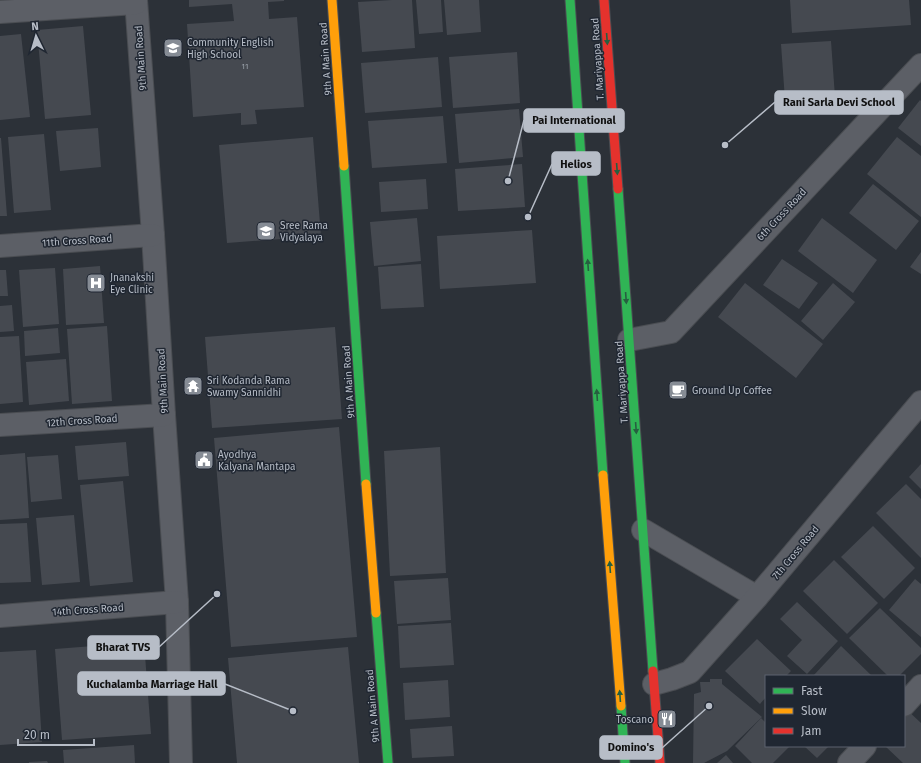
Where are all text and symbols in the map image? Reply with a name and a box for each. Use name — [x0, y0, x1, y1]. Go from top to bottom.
north arrow — [16, 16, 56, 56]
street label: T. Mariyappa Road — [589, 17, 607, 101]
text: N — [31, 20, 39, 33]
street label: 9th A Main Road — [317, 22, 335, 96]
street label: 9th Main Road — [133, 25, 149, 91]
one-way arrow — [604, 33, 610, 45]
school or university icon: Community English High School — [162, 37, 184, 59]
place label: Community English High School — [187, 37, 274, 61]
house number: 11 — [242, 62, 248, 71]
callout: Rani Sarla Devi School — [775, 91, 903, 114]
text: Rani Sarla Devi School — [783, 96, 896, 109]
callout: Pai International — [524, 109, 624, 132]
text: Pai International — [532, 114, 617, 127]
callout: Helios — [552, 152, 600, 175]
text: Helios — [560, 158, 592, 171]
one-way arrow — [613, 163, 620, 175]
street label: 6th Cross Road — [754, 186, 809, 243]
school or university icon: Sree Rama Vidyalaya — [255, 220, 277, 242]
place label: Sree Rama Vidyalaya — [280, 220, 328, 244]
street label: 11th Cross Road — [42, 233, 113, 249]
one-way arrow — [585, 259, 592, 271]
hospital icon: Jnanakshi Eye Clinic — [85, 272, 107, 294]
place label: Jnanakshi Eye Clinic — [110, 272, 154, 296]
one-way arrow — [623, 292, 630, 304]
street label: T. Mariyappa Road — [613, 340, 631, 424]
street label: 9th A Main Road — [340, 345, 358, 419]
street label: 9th Main Road — [155, 348, 171, 414]
temple icon: Sri Kodanda Rama Swamy Sannidhi — [182, 375, 204, 397]
place label: Sri Kodanda Rama Swamy Sannidhi — [207, 375, 290, 399]
cafe icon: Ground Up Coffee — [667, 379, 689, 401]
place label: Ground Up Coffee — [692, 385, 772, 397]
one-way arrow — [594, 389, 601, 401]
street label: 12th Cross Road — [46, 413, 118, 429]
one-way arrow — [632, 422, 639, 434]
public building icon: Ayodhya Kalyana Mantapa — [193, 449, 215, 471]
place label: Ayodhya Kalyana Mantapa — [218, 449, 295, 473]
street label: 7th Cross Road — [770, 523, 822, 582]
one-way arrow — [607, 561, 614, 573]
street label: 14th Cross Road — [52, 602, 124, 618]
callout: Bharat TVS — [88, 636, 159, 659]
text: Bharat TVS — [96, 641, 151, 654]
street label: 9th A Main Road — [364, 669, 382, 743]
callout: Kuchalamba Marriage Hall — [78, 672, 225, 695]
legend — [765, 675, 905, 747]
text: Kuchalamba Marriage Hall — [86, 678, 218, 691]
text: Fast — [801, 684, 823, 698]
one-way arrow — [616, 690, 623, 702]
text: Slow — [801, 704, 827, 718]
restaurant icon: Toscano — [656, 708, 678, 730]
place label: Toscano — [616, 714, 653, 726]
scale bar — [18, 721, 94, 747]
text: Jam — [801, 724, 821, 738]
text: 20 m — [24, 728, 50, 742]
callout: Domino's — [600, 736, 662, 759]
text: Domino's — [608, 741, 655, 754]

